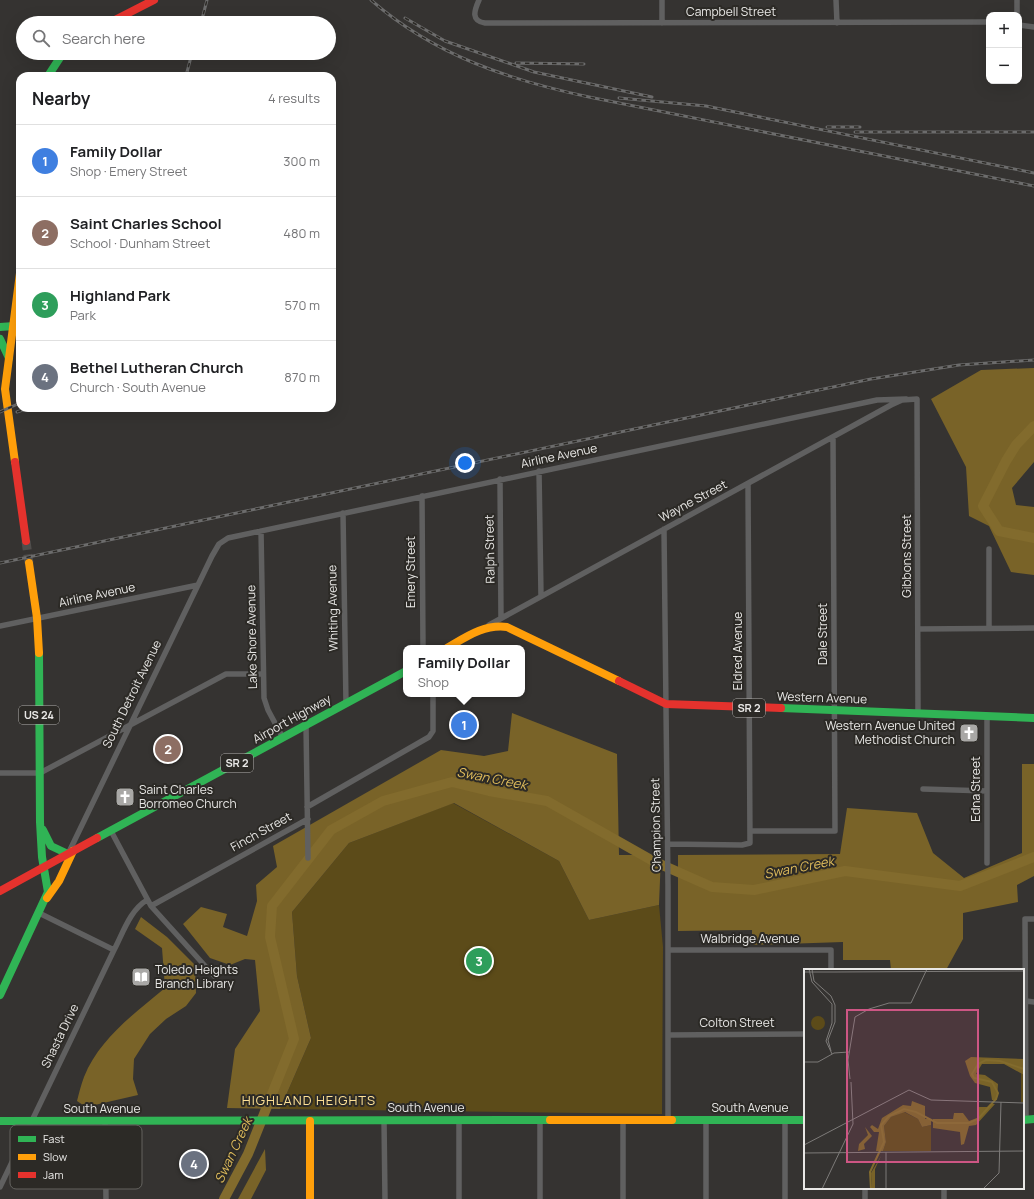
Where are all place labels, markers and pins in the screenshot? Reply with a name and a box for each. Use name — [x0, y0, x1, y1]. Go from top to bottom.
pin: 1 — [451, 710, 477, 740]
place label: Western Avenue United Methodist Church — [825, 717, 955, 748]
church icon: Western Avenue United Methodist Church — [958, 722, 980, 744]
pin: 2 — [155, 734, 181, 764]
place label: Saint Charles Borromeo Church — [139, 781, 237, 812]
church icon: Saint Charles Borromeo Church — [114, 786, 136, 808]
pin: 3 — [466, 946, 492, 976]
place label: Toledo Heights Branch Library — [155, 961, 238, 992]
library icon: Toledo Heights Branch Library — [130, 966, 152, 988]
pin: 4 — [181, 1149, 207, 1179]

